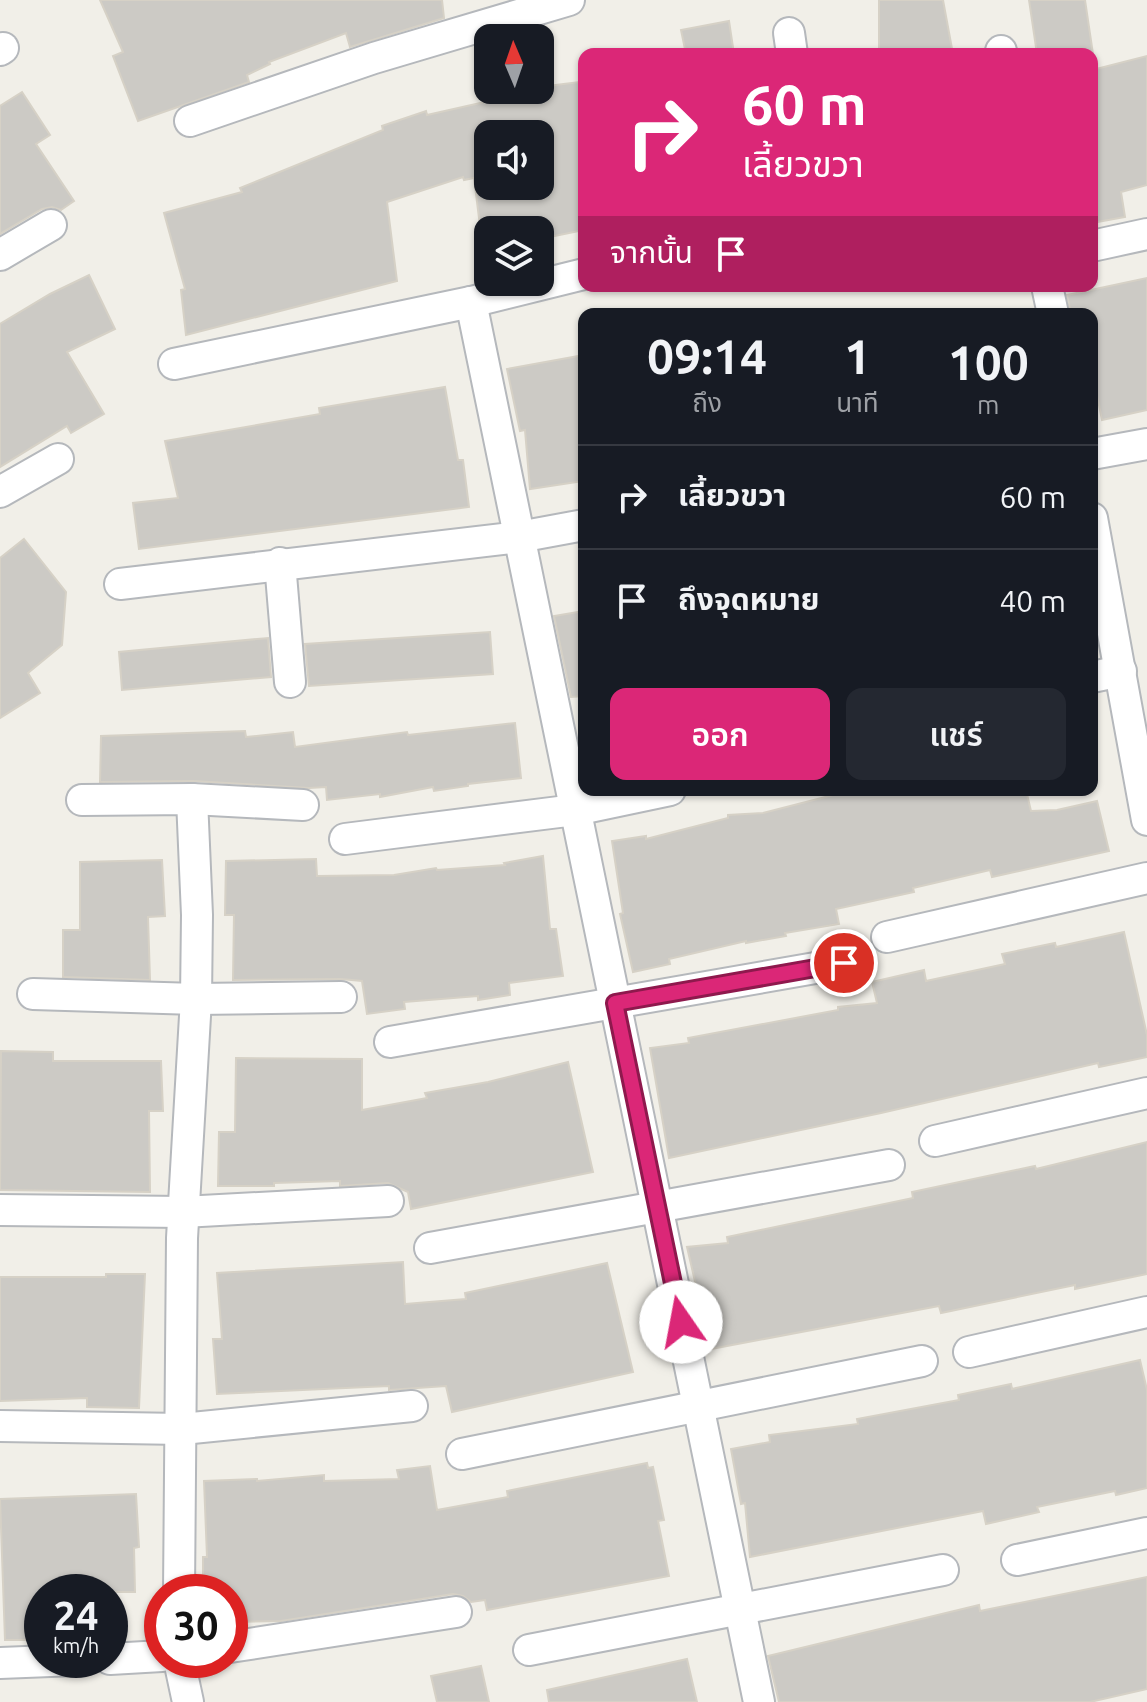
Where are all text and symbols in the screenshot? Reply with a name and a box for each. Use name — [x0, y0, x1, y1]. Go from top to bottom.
north arrow — [474, 24, 554, 104]
map controls — [474, 24, 554, 296]
text: 60 m — [742, 73, 867, 136]
icon: right — [610, 80, 714, 184]
button: sound — [474, 120, 554, 200]
text: เลี้ยวขวา — [742, 143, 864, 184]
button: layers — [474, 216, 554, 296]
icon: arrive — [709, 232, 753, 276]
text: จากนั้น — [610, 235, 693, 269]
text: 09:14 — [647, 329, 767, 383]
text: 1 — [844, 329, 871, 383]
text: 100 — [948, 335, 1029, 389]
text: ถึง — [692, 388, 722, 417]
text: นาที — [836, 388, 879, 417]
text: m — [977, 390, 1000, 419]
icon: right — [610, 475, 654, 519]
text: เลี้ยวขวา — [678, 478, 786, 512]
text: 60 m — [999, 480, 1066, 514]
icon: arrive — [610, 579, 654, 623]
text: ถึงจุดหมาย — [678, 582, 819, 616]
text: 40 m — [999, 584, 1066, 618]
button: ออก — [610, 688, 830, 780]
button: แชร์ — [846, 688, 1066, 780]
pin — [810, 929, 878, 997]
icon: arrive — [822, 941, 866, 985]
position arrow — [639, 1280, 723, 1364]
speed limit sign: 30 — [144, 1574, 248, 1678]
text: 24 — [53, 1593, 99, 1638]
text: km/h — [53, 1634, 99, 1657]

